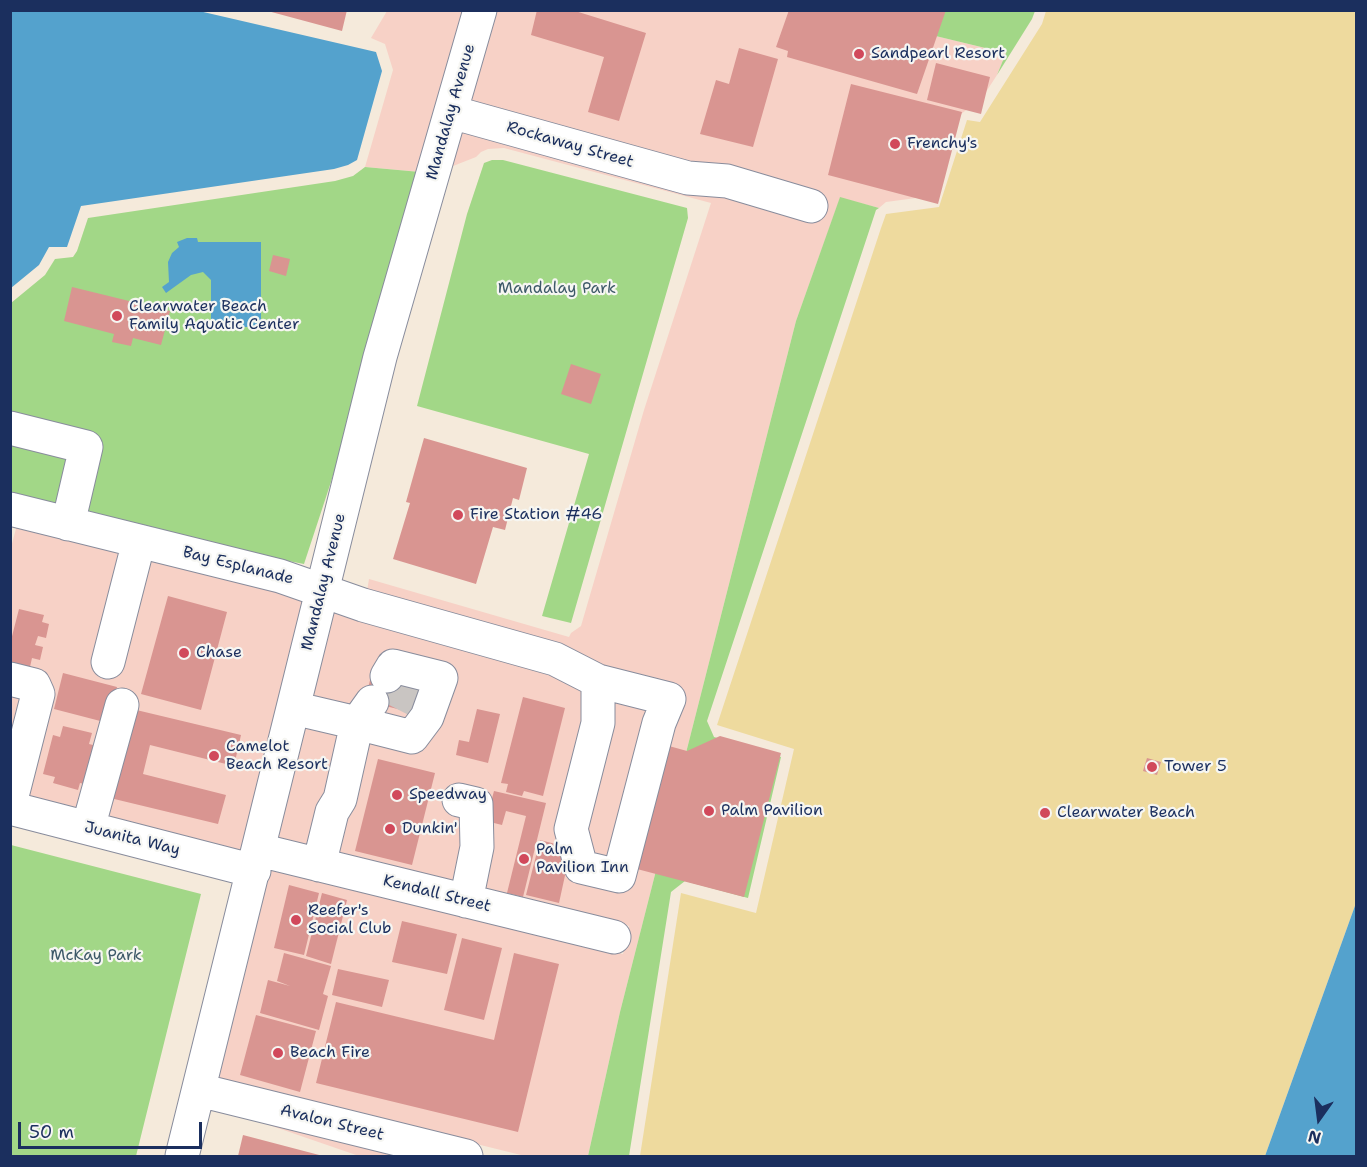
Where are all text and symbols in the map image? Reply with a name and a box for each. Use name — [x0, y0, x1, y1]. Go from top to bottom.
street label: Mandalay Avenue — [422, 42, 480, 182]
place label: Sandpearl Resort — [871, 44, 1005, 64]
marker: Sandpearl Resort — [852, 47, 866, 61]
street label: Rockaway Street — [504, 118, 636, 172]
place label: Frenchy's — [907, 134, 978, 154]
marker: Frenchy's — [888, 137, 902, 151]
park label: Mandalay Park — [498, 279, 616, 299]
place label: Clearwater Beach Family Aquatic Center — [129, 297, 299, 335]
marker: Clearwater Beach Family Aquatic Center — [110, 309, 124, 323]
place label: Fire Station #46 — [470, 505, 602, 525]
marker: Fire Station #46 — [451, 508, 465, 522]
street label: Mandalay Avenue — [298, 511, 350, 653]
street label: Bay Esplanade — [181, 543, 295, 589]
place label: Chase — [196, 643, 242, 663]
marker: Chase — [177, 646, 191, 660]
place label: Camelot Beach Resort — [226, 737, 328, 775]
marker: Camelot Beach Resort — [207, 749, 221, 763]
place label: Tower 5 — [1164, 757, 1227, 777]
marker: Tower 5 — [1145, 760, 1159, 774]
place label: Speedway — [409, 785, 487, 805]
marker: Speedway — [390, 788, 404, 802]
place label: Palm Pavilion — [721, 801, 823, 821]
place label: Clearwater Beach — [1057, 803, 1195, 823]
marker: Palm Pavilion — [702, 804, 716, 818]
marker: Clearwater Beach — [1038, 806, 1052, 820]
street label: Juanita Way — [82, 818, 182, 860]
place label: Dunkin' — [402, 819, 458, 839]
marker: Dunkin' — [383, 822, 397, 836]
place label: Palm Pavilion Inn — [536, 840, 629, 878]
marker: Palm Pavilion Inn — [517, 852, 531, 866]
street label: Kendall Street — [381, 871, 493, 917]
place label: Reefer's Social Club — [308, 901, 391, 939]
marker: Reefer's Social Club — [289, 913, 303, 927]
park label: McKay Park — [50, 946, 142, 966]
place label: Beach Fire — [290, 1043, 370, 1063]
marker: Beach Fire — [271, 1046, 285, 1060]
north arrow — [1289, 1089, 1349, 1149]
street label: Avalon Street — [278, 1101, 386, 1145]
scale bar — [21, 1110, 206, 1148]
text: 50 m — [29, 1120, 74, 1144]
text: N — [1306, 1125, 1323, 1149]

